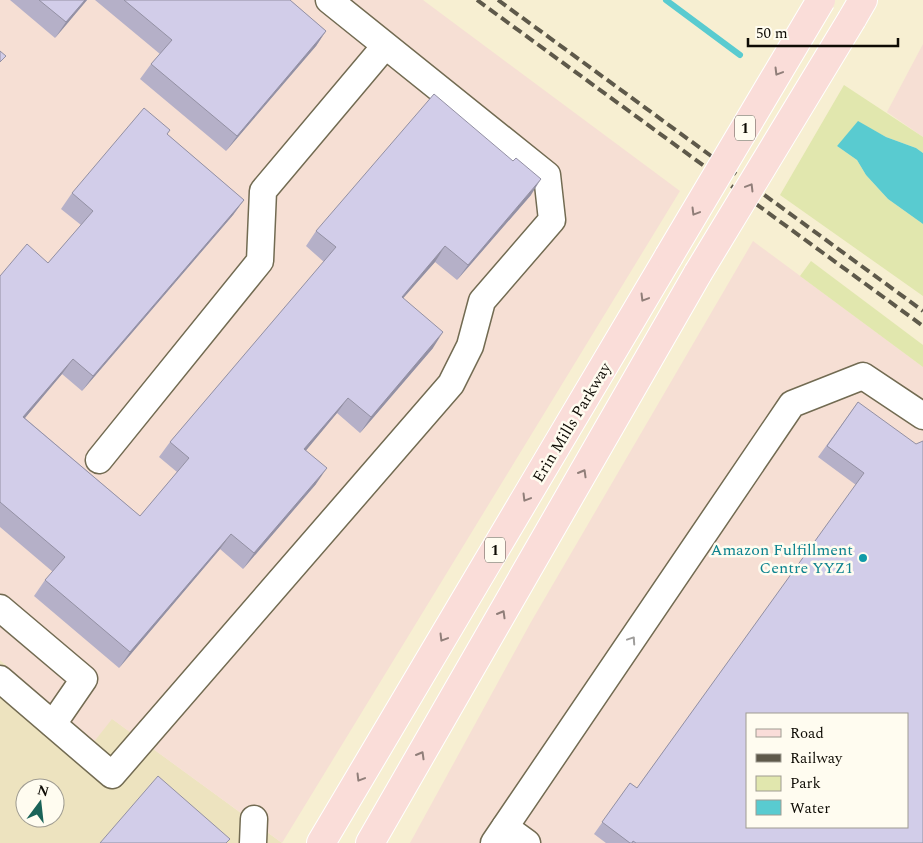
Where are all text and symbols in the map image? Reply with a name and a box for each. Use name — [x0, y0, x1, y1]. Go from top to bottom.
scale bar — [748, 15, 898, 47]
text: 50 m — [756, 22, 788, 45]
one-way arrow — [775, 67, 785, 76]
road number: 1 — [735, 116, 755, 140]
one-way arrow — [744, 183, 754, 192]
one-way arrow — [692, 206, 702, 215]
one-way arrow — [641, 292, 651, 301]
street label: Erin Mills Parkway — [526, 357, 618, 487]
one-way arrow — [576, 470, 586, 479]
one-way arrow — [522, 493, 532, 502]
road number: 1 — [485, 538, 505, 562]
place label: Amazon Fulfillment Centre YYZ1 — [710, 538, 853, 580]
marker: Amazon Fulfillment Centre YYZ1 — [857, 552, 869, 564]
one-way arrow — [495, 611, 505, 620]
one-way arrow — [440, 633, 450, 642]
one-way arrow — [626, 636, 635, 645]
legend — [746, 713, 908, 828]
text: Road — [790, 722, 824, 745]
text: Railway — [790, 747, 843, 770]
one-way arrow — [414, 752, 424, 761]
one-way arrow — [357, 772, 367, 781]
text: Park — [790, 772, 821, 795]
north arrow — [15, 778, 65, 828]
text: N — [35, 779, 51, 803]
text: Water — [790, 797, 830, 820]

